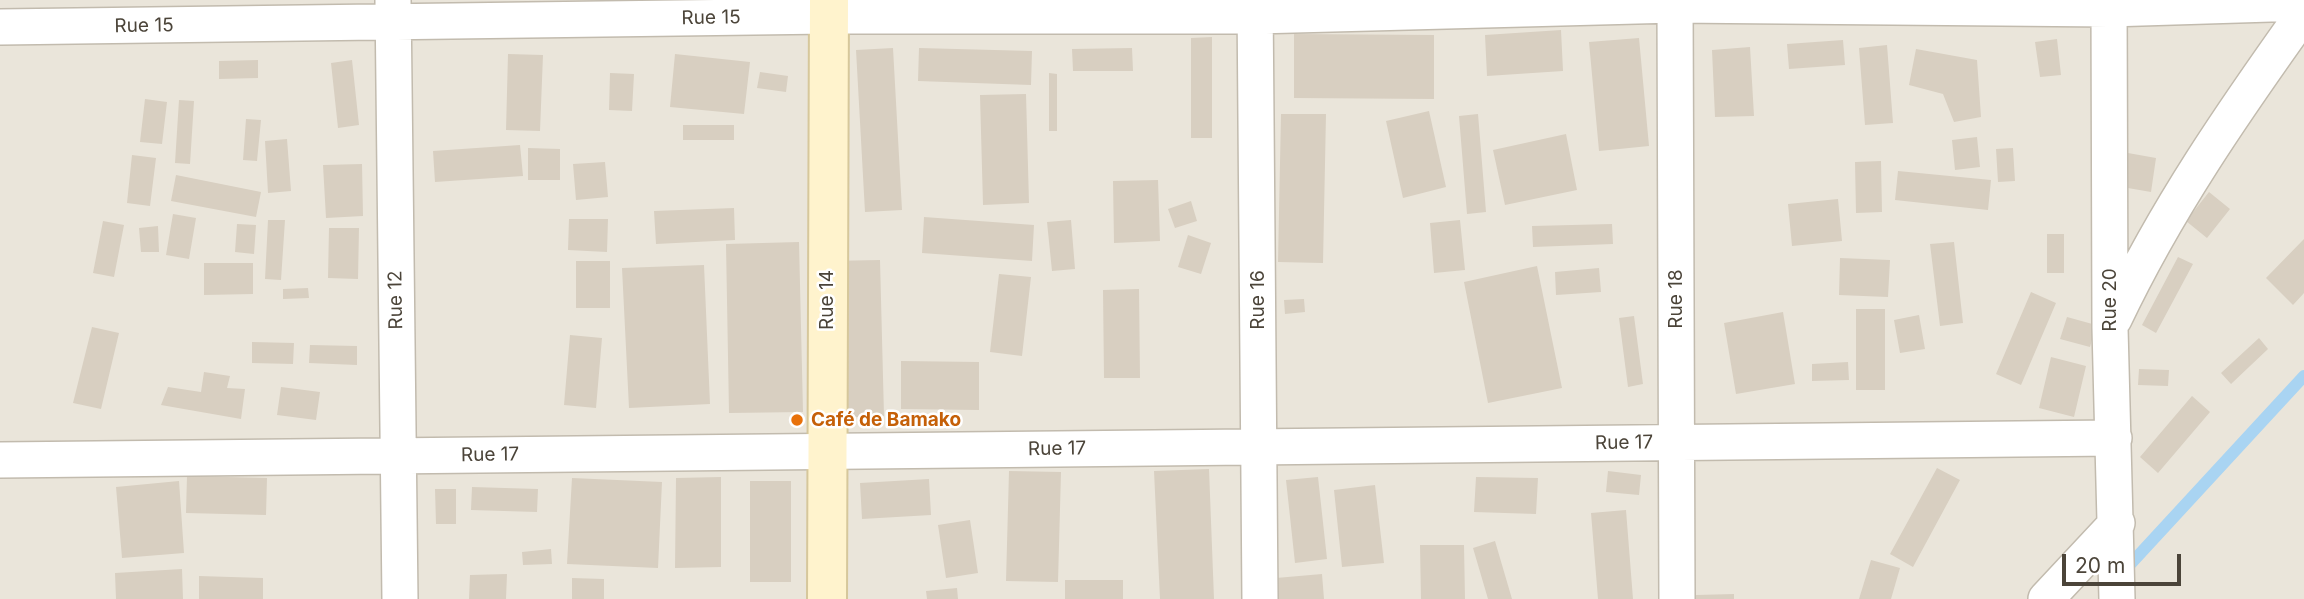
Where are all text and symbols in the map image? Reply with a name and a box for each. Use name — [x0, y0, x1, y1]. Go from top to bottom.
street label: Rue 15 — [681, 6, 741, 30]
street label: Rue 15 — [114, 14, 174, 38]
street label: Rue 20 — [2099, 268, 2121, 332]
street label: Rue 18 — [1665, 269, 1687, 329]
street label: Rue 12 — [384, 270, 408, 330]
street label: Rue 14 — [816, 270, 838, 330]
street label: Rue 16 — [1247, 270, 1269, 330]
place label: Café de Bamako — [811, 409, 961, 431]
marker: Café de Bamako — [789, 412, 805, 428]
street label: Rue 17 — [1595, 431, 1653, 455]
street label: Rue 17 — [1028, 437, 1086, 461]
street label: Rue 17 — [461, 443, 519, 467]
scale bar — [2066, 540, 2185, 584]
text: 20 m — [2075, 553, 2125, 578]

